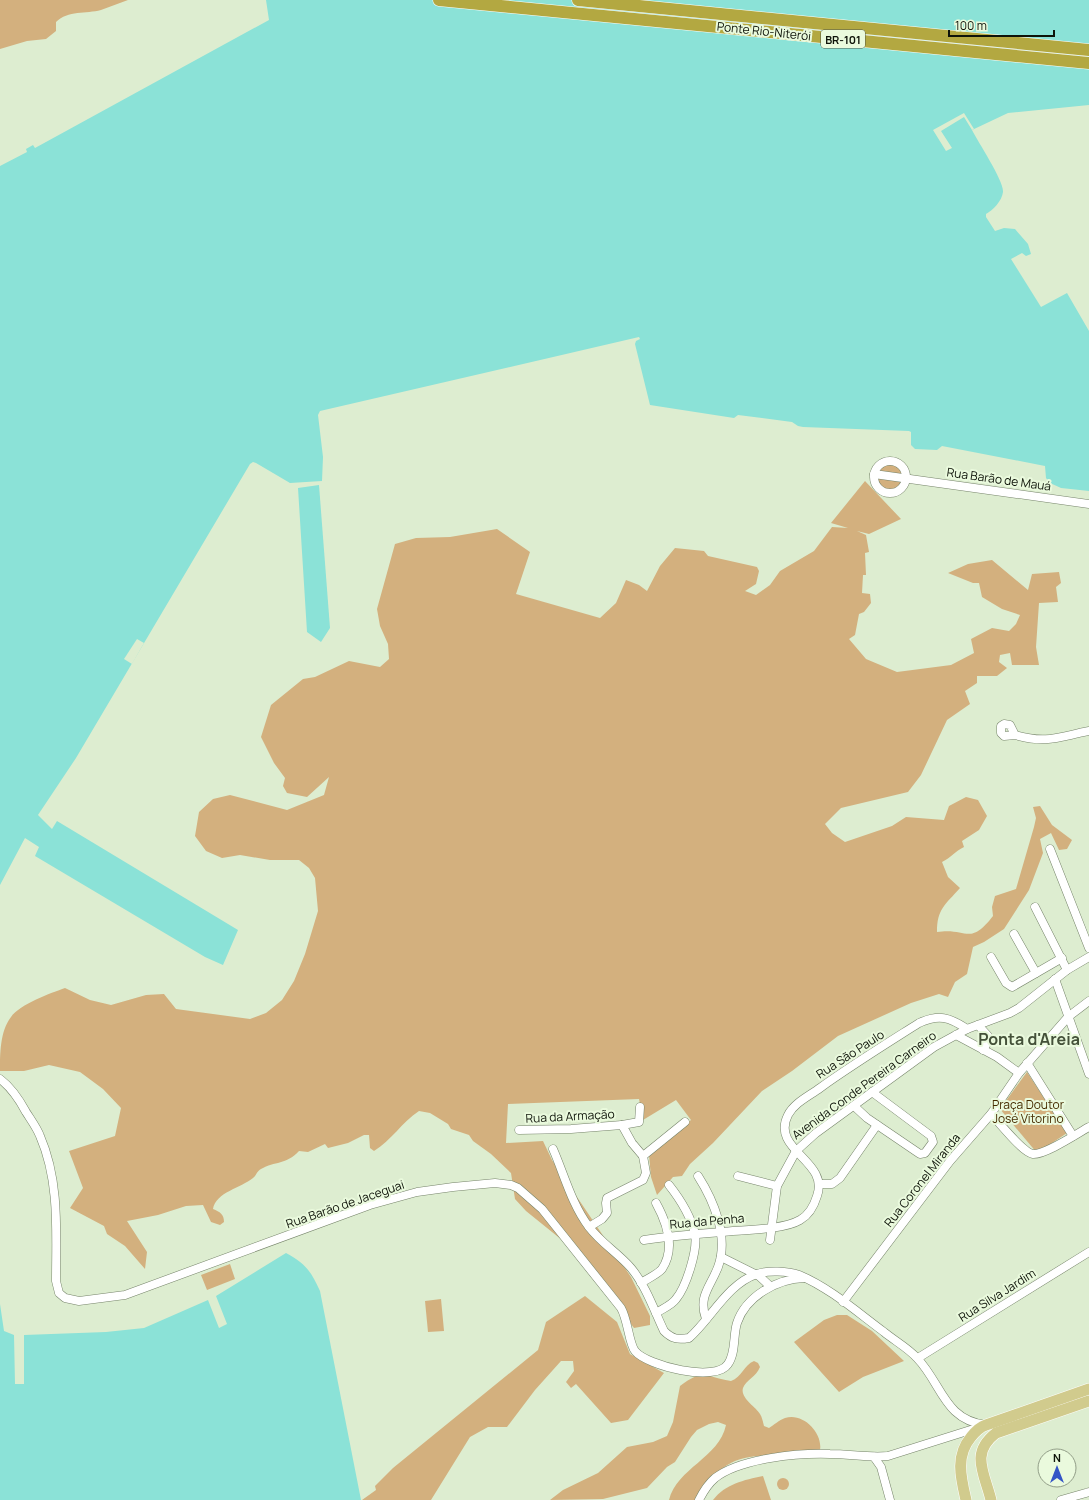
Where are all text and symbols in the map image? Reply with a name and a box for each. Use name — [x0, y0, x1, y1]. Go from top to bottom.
scale bar — [949, 12, 1054, 38]
text: 100 m — [955, 17, 987, 34]
street label: Ponte Rio-Niterói — [716, 18, 812, 44]
road number: BR-101 — [821, 30, 865, 48]
street label: Rua Barão de Mauá — [946, 463, 1052, 495]
street label: Rua São Paulo — [813, 1026, 887, 1082]
street label: Avenida Conde Pereira Carneiro — [788, 1027, 940, 1143]
district label: Ponta d'Areia — [978, 1028, 1080, 1050]
park label: Praça Doutor José Vitorino — [992, 1096, 1065, 1127]
street label: Rua da Armação — [525, 1105, 615, 1127]
street label: Rua Coronel Miranda — [880, 1130, 964, 1230]
street label: Rua Barão de Jaceguai — [284, 1176, 406, 1232]
street label: Rua da Penha — [669, 1209, 745, 1233]
street label: Rua Silva Jardim — [955, 1264, 1039, 1326]
north arrow — [1037, 1448, 1077, 1488]
text: N — [1053, 1450, 1061, 1465]

